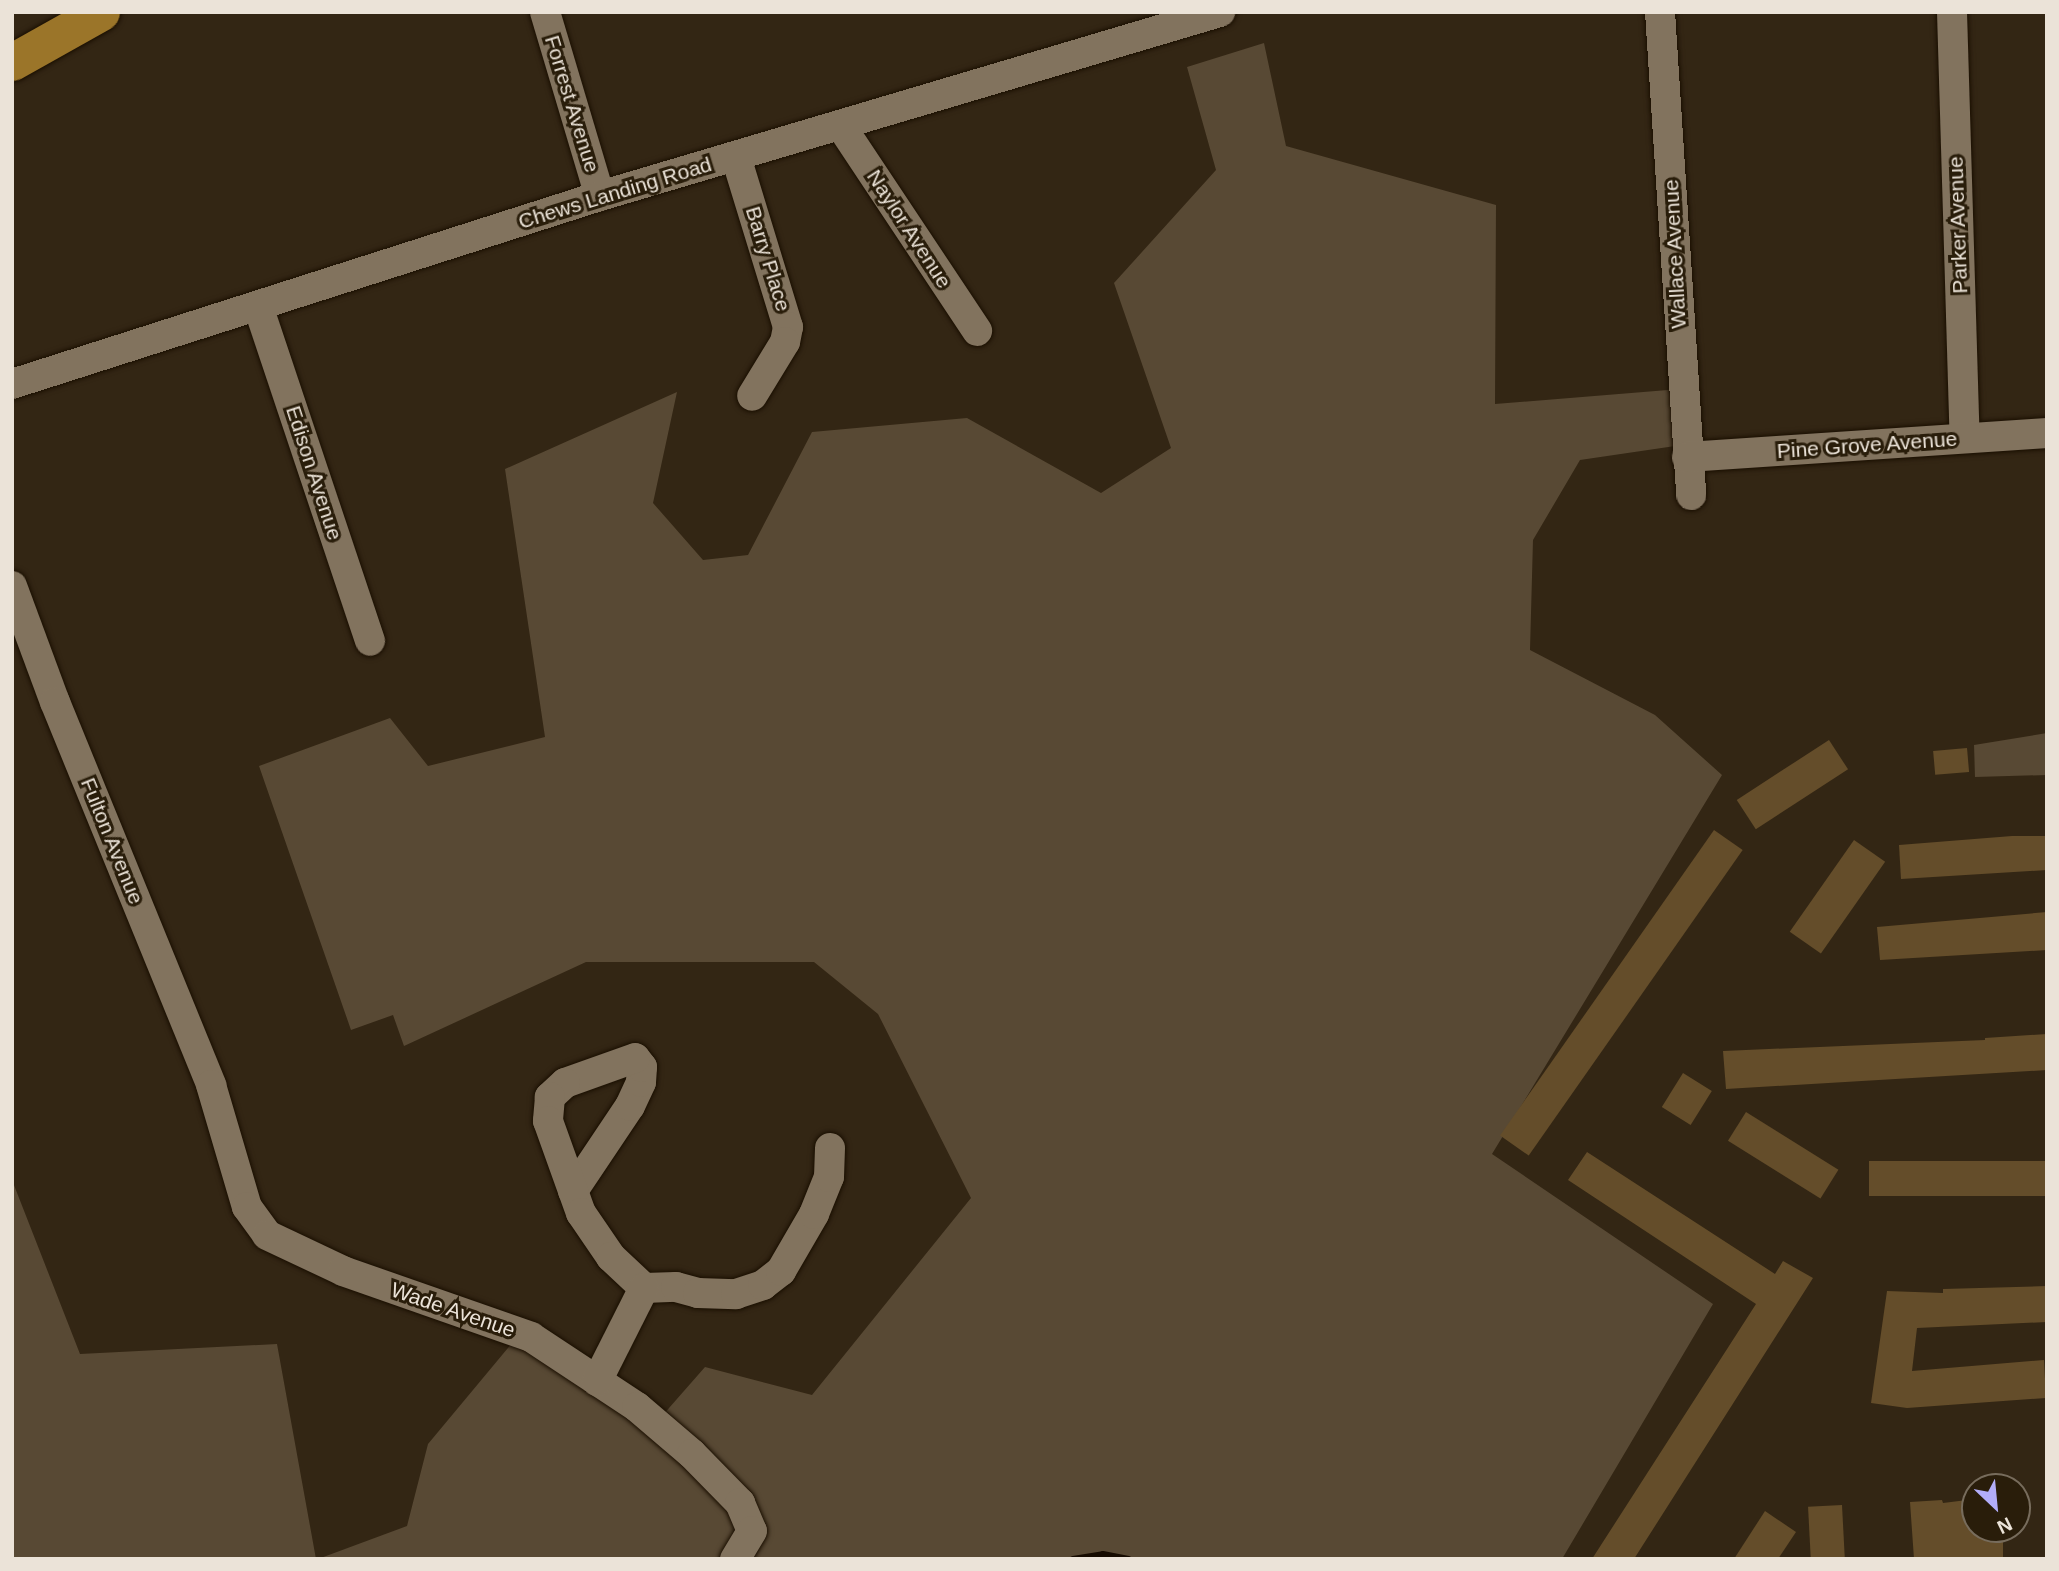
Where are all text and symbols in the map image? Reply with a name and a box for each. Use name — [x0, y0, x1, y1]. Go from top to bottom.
street label: Forrest Avenue — [539, 32, 605, 176]
street label: Chews Landing Road — [515, 152, 715, 234]
street label: Parker Avenue — [1943, 155, 1973, 295]
street label: Naylor Avenue — [861, 165, 957, 293]
street label: Wallace Avenue — [1658, 178, 1692, 330]
street label: Barry Place — [740, 203, 796, 315]
street label: Edison Avenue — [280, 402, 348, 544]
street label: Pine Grove Avenue — [1775, 426, 1959, 464]
street label: Fulton Avenue — [75, 774, 149, 908]
street label: Wade Avenue — [387, 1277, 519, 1343]
north arrow — [1961, 1473, 2031, 1543]
text: N — [1994, 1513, 2015, 1538]

